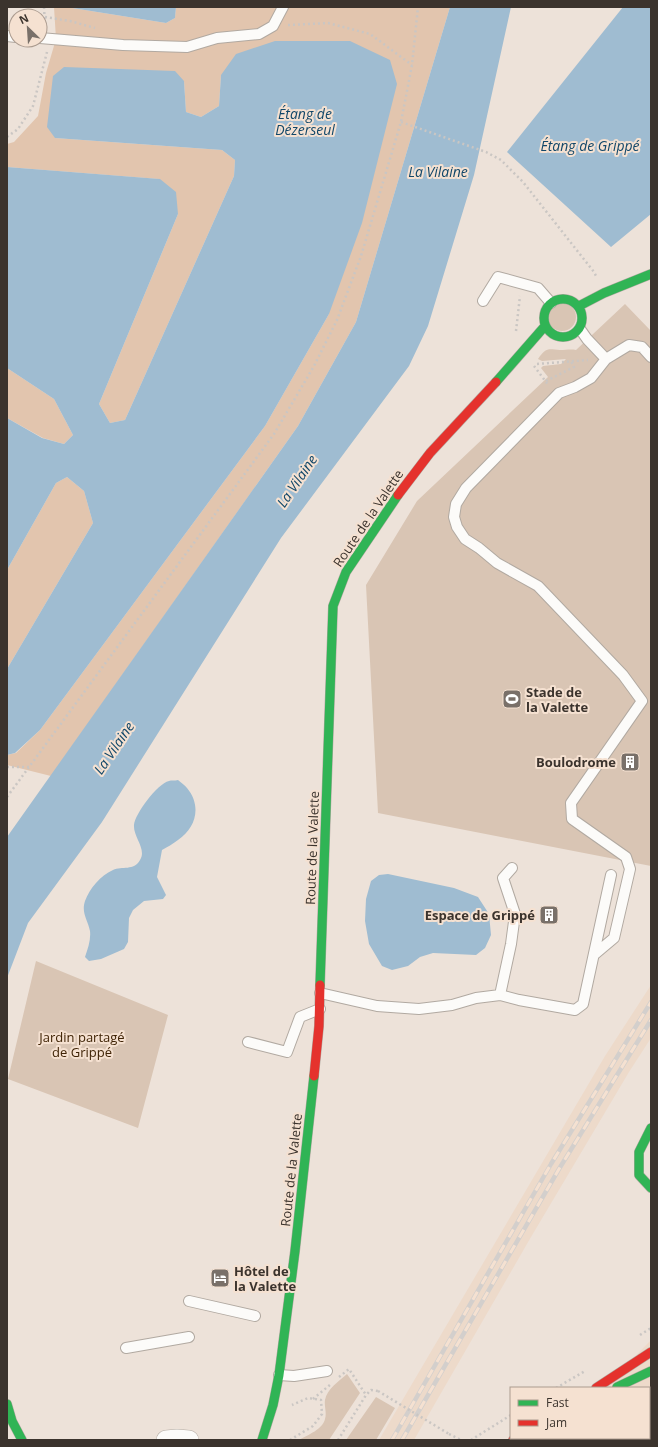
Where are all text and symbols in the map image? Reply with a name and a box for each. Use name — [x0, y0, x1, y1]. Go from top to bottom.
north arrow — [8, 8, 48, 48]
text: N — [16, 10, 31, 27]
water label: Étang de Dézerseul — [275, 104, 335, 139]
water label: Étang de Grippé — [540, 136, 640, 155]
water label: La Vilaine — [408, 162, 468, 181]
water label: La Vilaine — [272, 451, 321, 511]
street label: Route de la Valette — [329, 466, 407, 570]
place label: Stade de la Valette — [526, 683, 588, 716]
sports icon: Stade de la Valette — [501, 688, 523, 710]
water label: La Vilaine — [89, 718, 138, 778]
building icon: Boulodrome — [619, 751, 641, 773]
place label: Boulodrome — [536, 753, 616, 771]
street label: Route de la Valette — [301, 791, 323, 905]
building icon: Espace de Grippé — [538, 904, 560, 926]
place label: Espace de Grippé — [425, 906, 535, 924]
park label: Jardin partagé de Grippé — [37, 1028, 125, 1061]
street label: Route de la Valette — [276, 1112, 306, 1228]
place label: Hôtel de la Valette — [234, 1262, 296, 1295]
hotel icon: Hôtel de la Valette — [209, 1267, 231, 1289]
legend — [510, 1387, 650, 1439]
text: Fast — [546, 1394, 569, 1411]
text: Jam — [545, 1414, 567, 1431]

